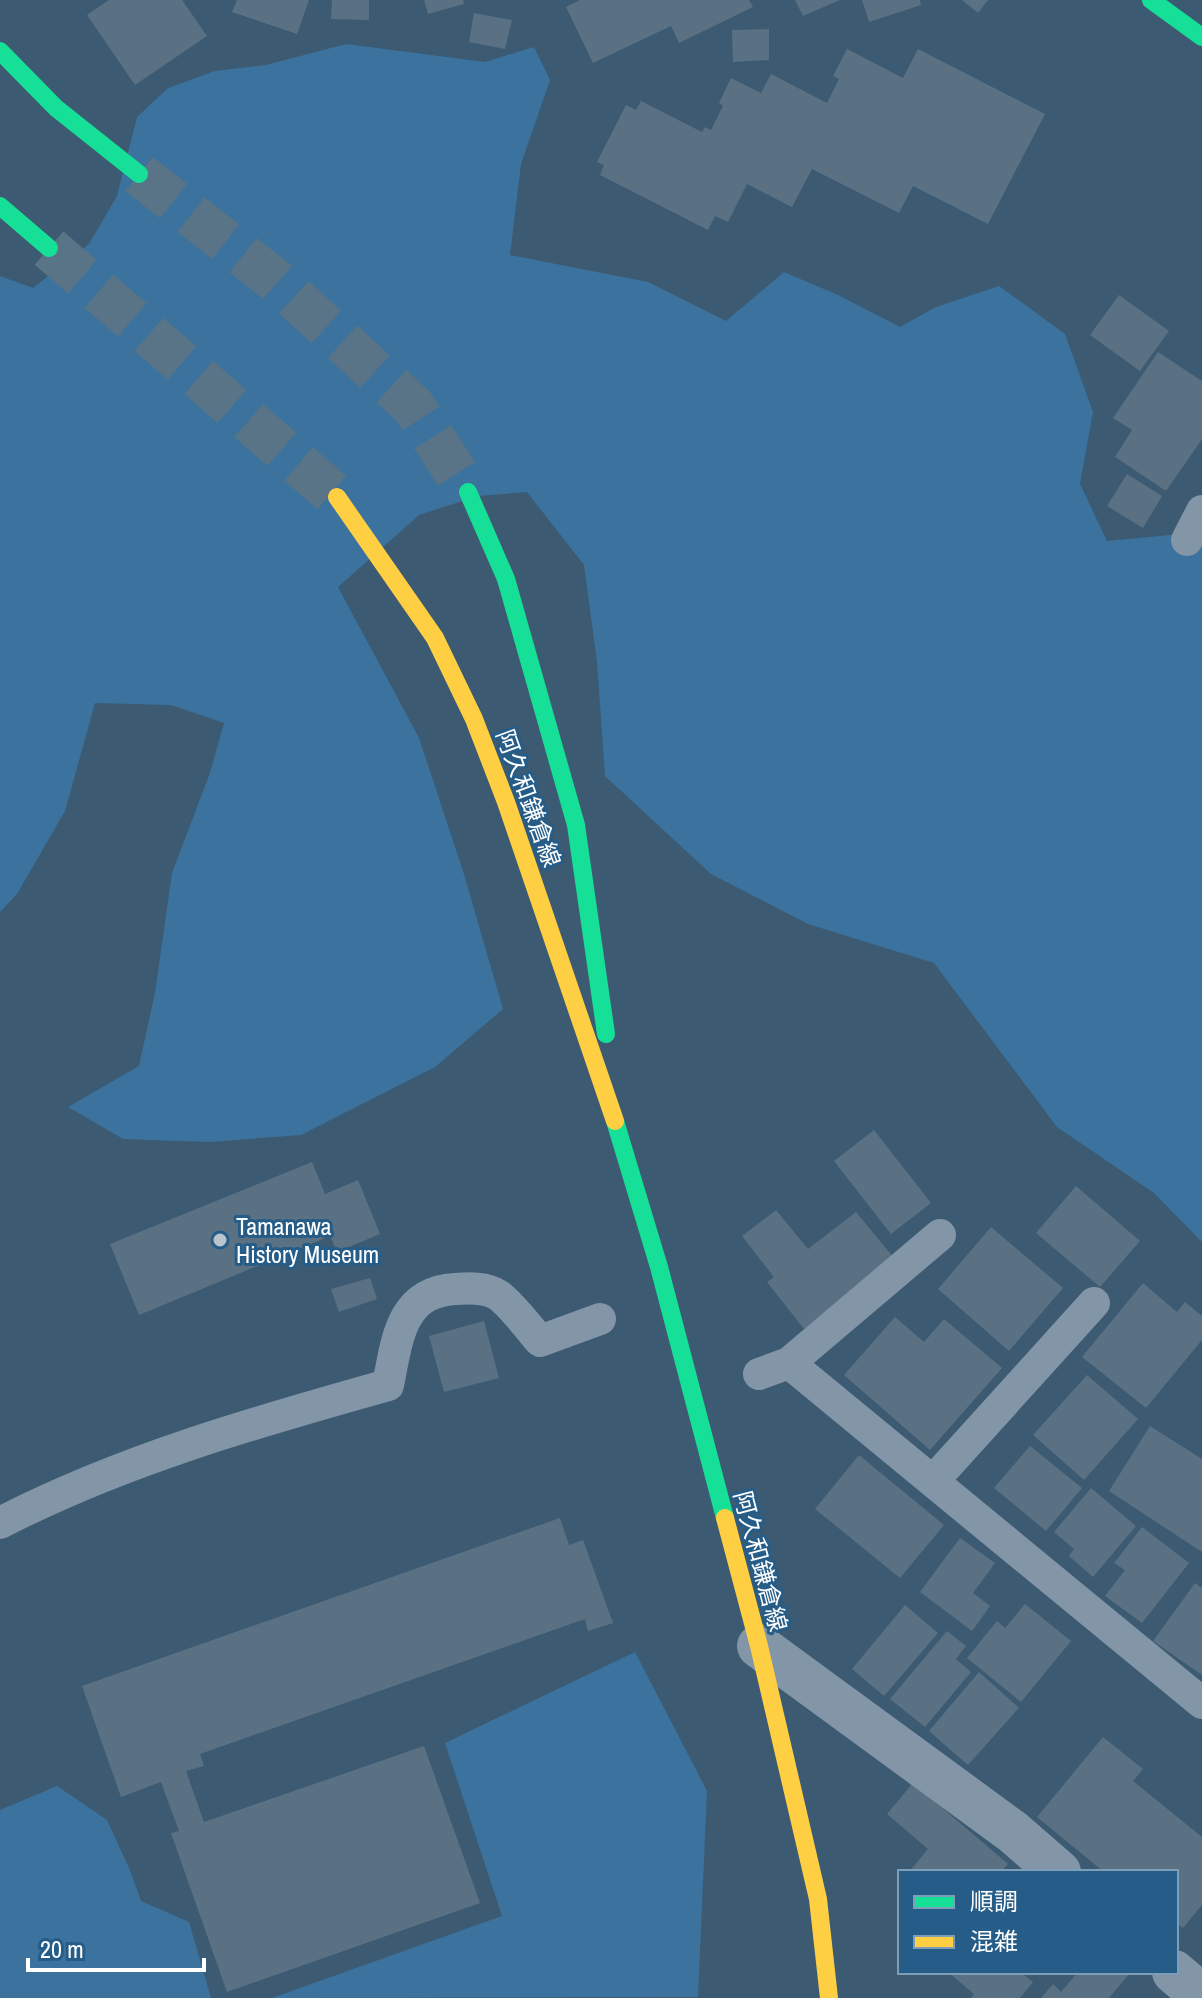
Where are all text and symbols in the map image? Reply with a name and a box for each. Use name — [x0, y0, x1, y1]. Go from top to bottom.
street label: 阿久和鎌倉線 — [489, 725, 569, 871]
place label: Tamanawa History Museum — [236, 1210, 379, 1270]
marker: Tamanawa History Museum — [211, 1231, 229, 1249]
street label: 阿久和鎌倉線 — [727, 1487, 795, 1635]
legend — [898, 1870, 1178, 1974]
text: 順調 — [970, 1885, 1018, 1917]
scale bar — [28, 1922, 204, 1972]
text: 混雑 — [970, 1925, 1018, 1957]
text: 20 m — [40, 1933, 84, 1965]

